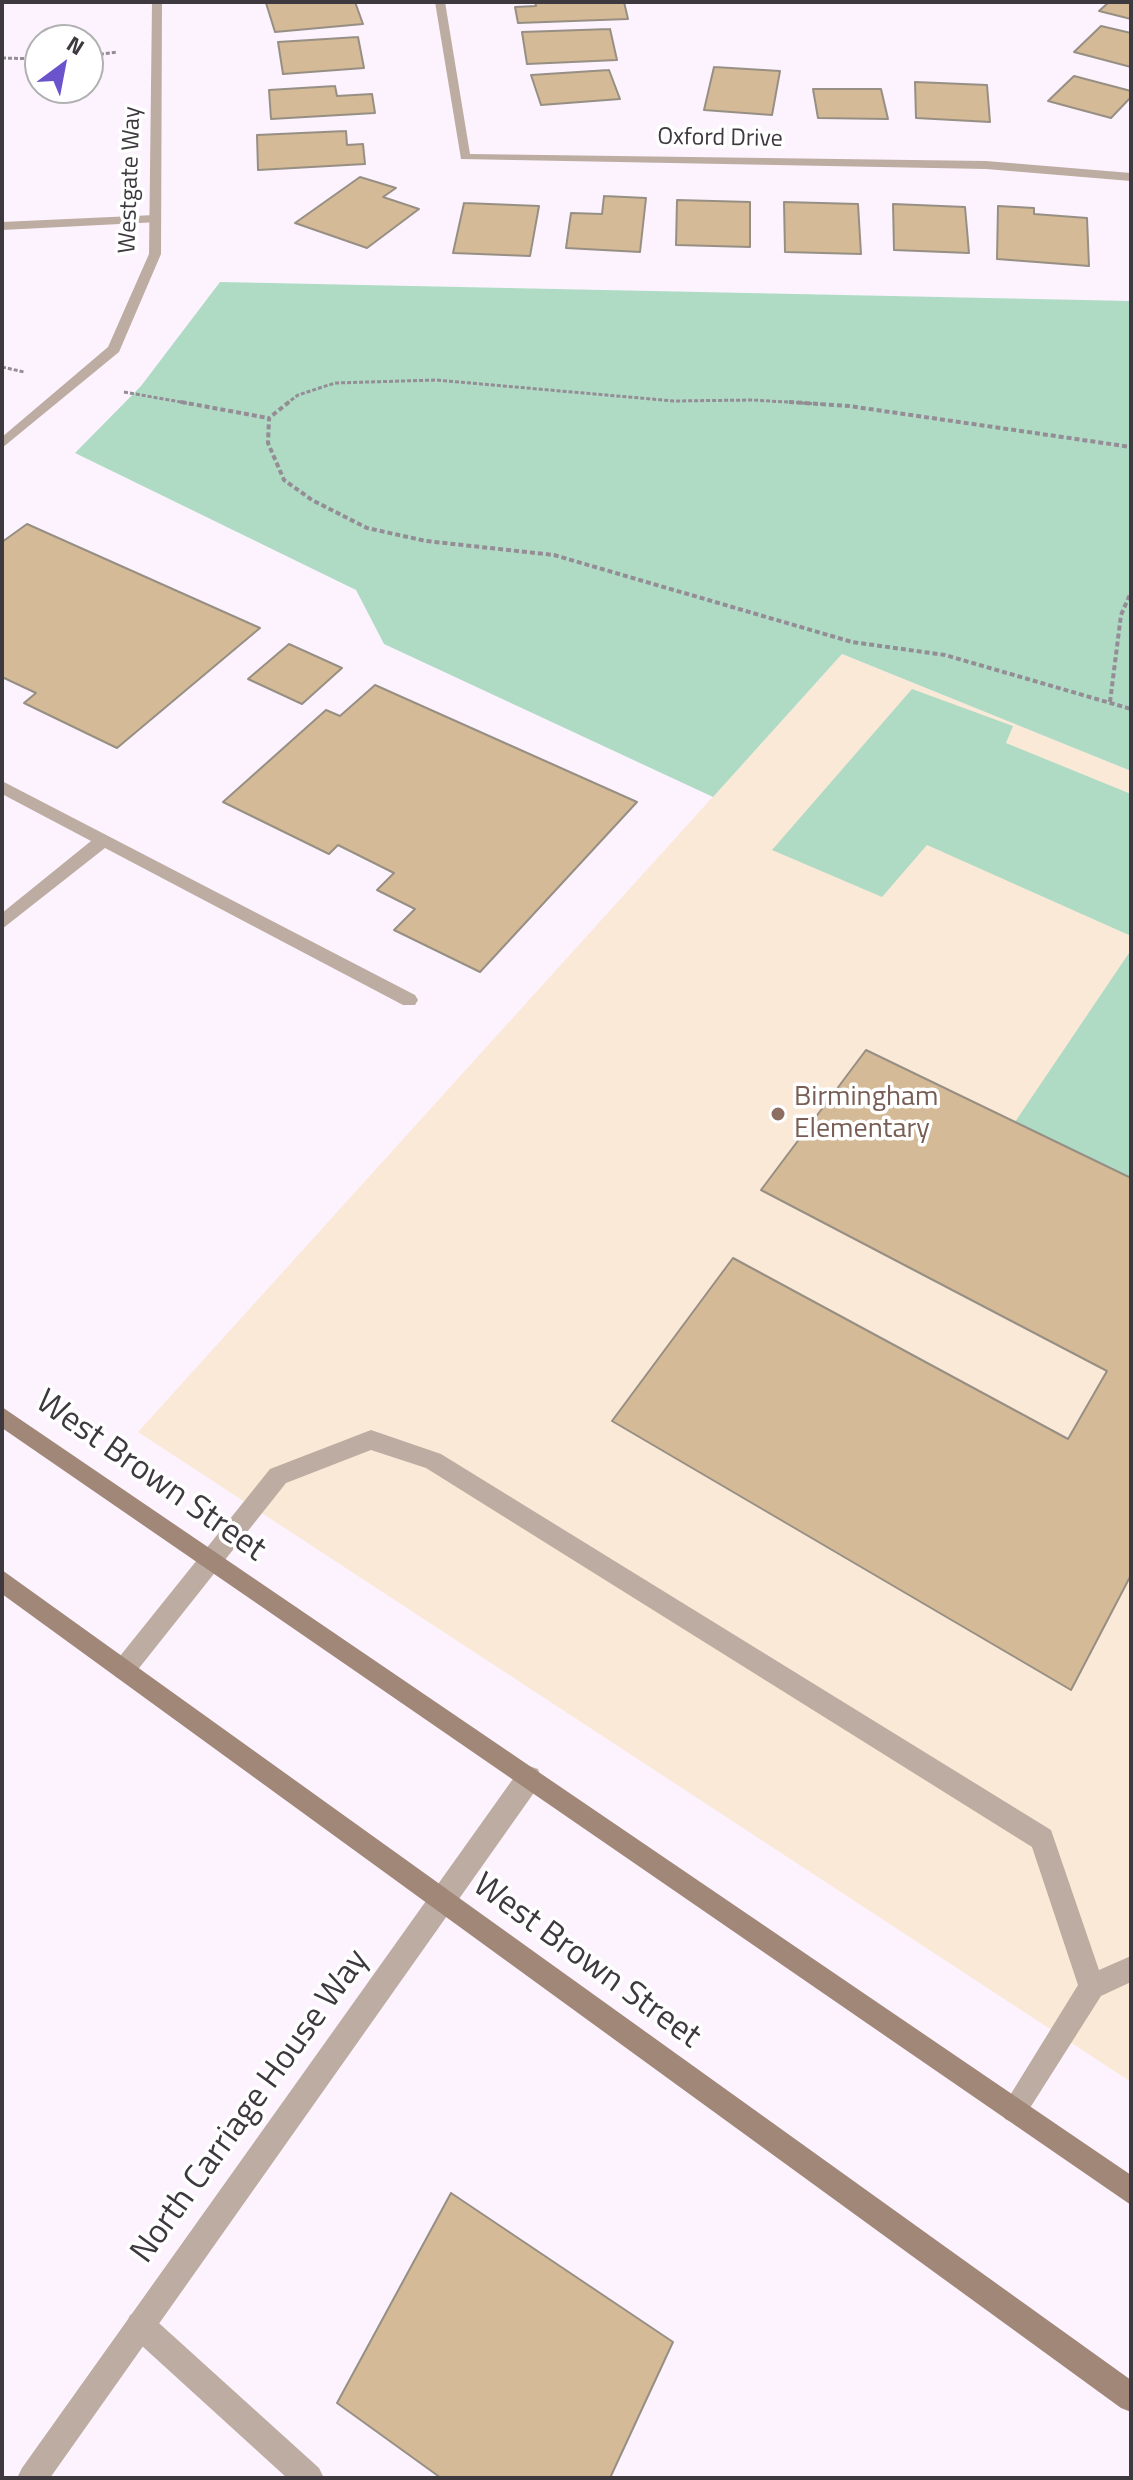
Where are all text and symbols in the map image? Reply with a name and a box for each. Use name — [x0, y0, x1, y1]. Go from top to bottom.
north arrow — [24, 24, 104, 104]
text: N — [60, 27, 91, 64]
street label: Westgate Way — [114, 106, 148, 254]
street label: Oxford Drive — [657, 124, 783, 154]
place label: Birmingham Elementary — [794, 1081, 939, 1147]
marker: Birmingham Elementary — [769, 1105, 787, 1123]
street label: West Brown Street — [27, 1382, 273, 1572]
street label: West Brown Street — [464, 1866, 708, 2058]
street label: North Carriage House Way — [123, 1942, 379, 2272]

